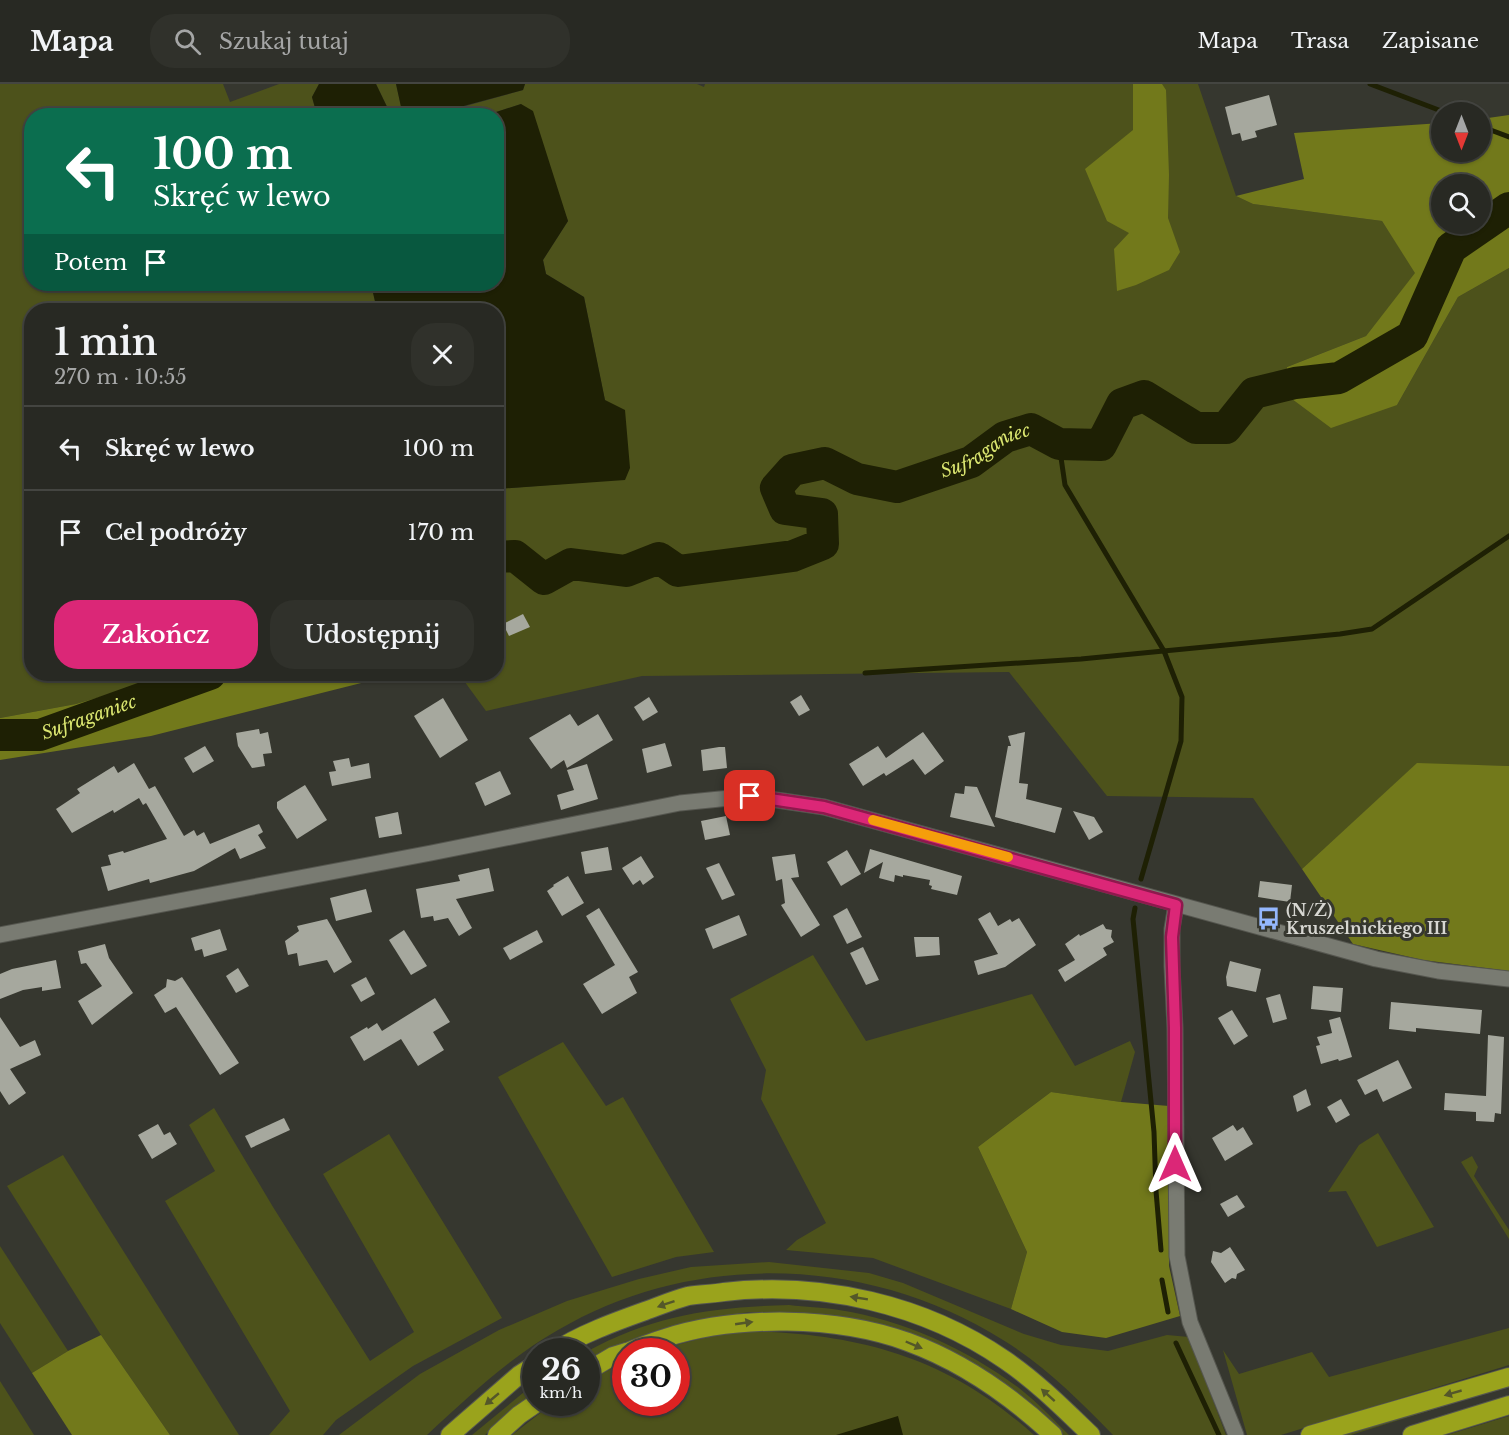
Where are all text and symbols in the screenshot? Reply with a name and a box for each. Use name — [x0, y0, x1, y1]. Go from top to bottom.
search box — [150, 14, 570, 68]
text: Mapa — [30, 24, 114, 59]
icon: search — [171, 25, 204, 58]
text: Szukaj tutaj — [219, 28, 349, 55]
text: Mapa — [1198, 28, 1258, 54]
text: Trasa — [1291, 28, 1349, 54]
text: Zapisane — [1382, 28, 1479, 54]
north arrow — [1431, 102, 1491, 162]
map controls — [1431, 102, 1491, 234]
text: 100 m — [153, 128, 292, 180]
icon: left — [54, 132, 132, 210]
button: search — [1431, 174, 1491, 234]
text: Skręć w lewo — [153, 180, 331, 213]
icon: arrive — [139, 246, 172, 279]
text: Potem — [54, 249, 127, 276]
text: 1 min — [54, 320, 158, 365]
button: close — [411, 323, 474, 386]
text: 270 m · 10:55 — [54, 365, 187, 389]
water label: Sufraganiec — [938, 419, 1033, 483]
icon: left — [54, 432, 87, 465]
text: Skręć w lewo — [105, 435, 254, 462]
text: 100 m — [403, 435, 474, 462]
icon: arrive — [54, 516, 87, 549]
text: Cel podróży — [105, 519, 247, 546]
text: 170 m — [408, 519, 474, 546]
button: Zakończ — [54, 600, 258, 669]
button: Udostępnij — [270, 600, 474, 669]
water label: Sufraganiec — [38, 690, 139, 745]
pin — [724, 770, 775, 821]
icon: arrive — [733, 779, 766, 812]
place label: (N/Ż) Kruszelnickiego III — [1286, 900, 1447, 938]
bus stop icon: (N/Ż) Kruszelnickiego III — [1255, 906, 1281, 932]
position arrow — [1143, 1132, 1207, 1196]
one-way arrow — [850, 1293, 869, 1302]
one-way arrow — [657, 1299, 675, 1309]
one-way arrow — [735, 1319, 754, 1328]
speed limit sign: 30 — [612, 1338, 690, 1416]
one-way arrow — [906, 1340, 924, 1350]
text: 26 — [541, 1351, 581, 1388]
text: km/h — [540, 1383, 582, 1402]
one-way arrow — [1041, 1389, 1056, 1402]
one-way arrow — [1444, 1389, 1462, 1398]
one-way arrow — [484, 1392, 500, 1405]

